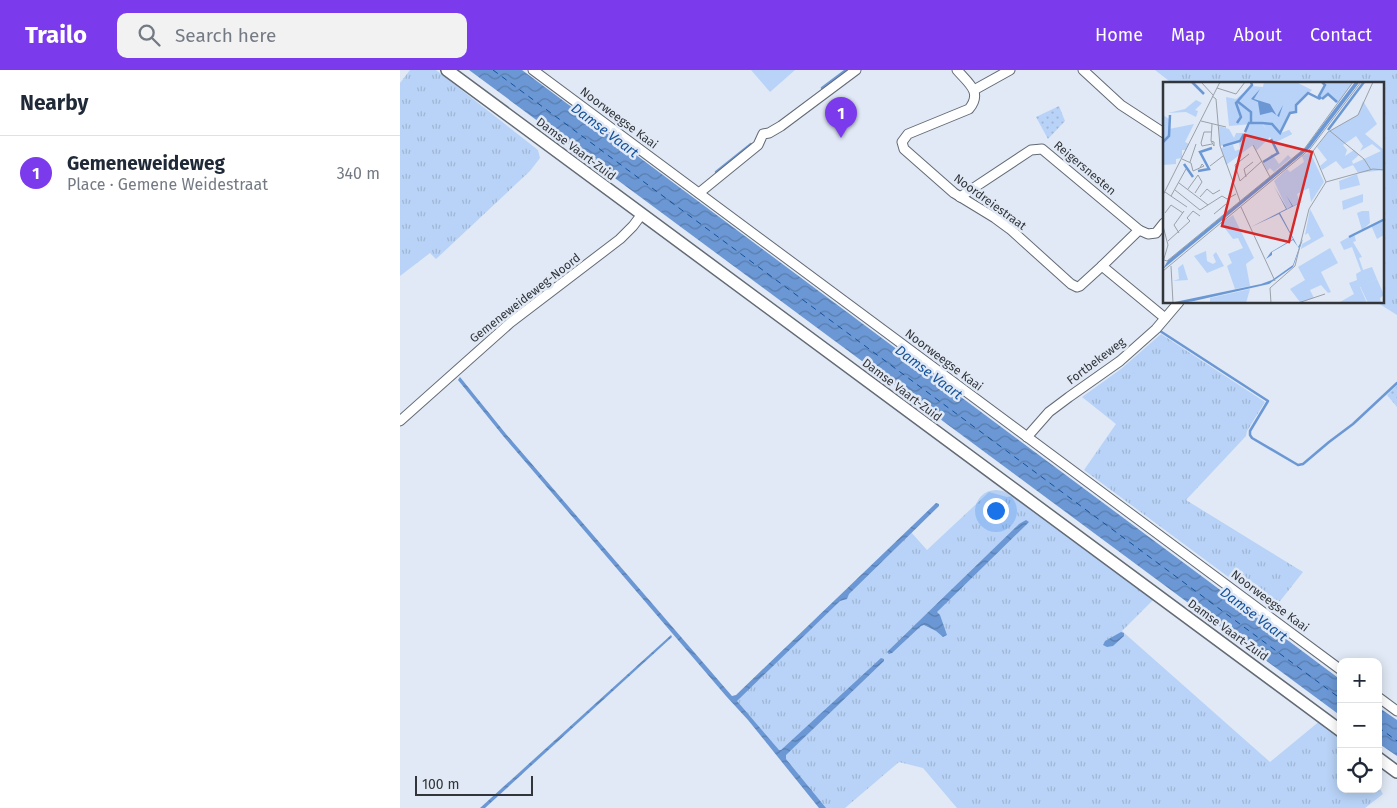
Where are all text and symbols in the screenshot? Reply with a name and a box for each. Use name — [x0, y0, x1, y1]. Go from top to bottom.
search box — [117, 13, 467, 58]
text: Trailo — [25, 21, 87, 49]
icon: search — [135, 21, 163, 49]
text: Search here — [175, 24, 276, 47]
text: Home — [1095, 24, 1143, 46]
text: Map — [1171, 24, 1205, 46]
text: About — [1233, 24, 1282, 46]
text: Contact — [1310, 24, 1372, 46]
inset map — [1163, 82, 1384, 304]
street label: Noorweegse Kaai — [578, 84, 660, 152]
text: Nearby — [20, 90, 88, 116]
pin: 1 — [825, 97, 857, 138]
water label: Damse Vaart — [568, 100, 642, 161]
street label: Damse Vaart-Zuid — [534, 115, 618, 183]
street label: Reigersnesten — [1051, 138, 1119, 198]
text: Gemeneweideweg — [67, 152, 225, 175]
text: 1 — [32, 164, 40, 183]
text: 340 m — [337, 164, 380, 183]
street label: Noordreiestraat — [951, 171, 1029, 233]
text: Place · Gemene Weidestraat — [67, 175, 268, 194]
street label: Gemeneweideweg-Noord — [467, 250, 583, 346]
street label: Noorweegse Kaai — [903, 326, 985, 394]
street label: Fortbekeweg — [1064, 334, 1128, 387]
water label: Damse Vaart — [892, 342, 966, 403]
street label: Damse Vaart-Zuid — [860, 356, 944, 424]
your location — [983, 498, 1009, 524]
street label: Noorweegse Kaai — [1229, 567, 1311, 635]
water label: Damse Vaart — [1217, 584, 1291, 645]
street label: Damse Vaart-Zuid — [1185, 596, 1271, 664]
map controls — [1337, 658, 1382, 793]
button: + — [1337, 658, 1382, 703]
button: − — [1337, 703, 1382, 748]
button: locate — [1337, 748, 1382, 793]
scale bar — [415, 773, 532, 796]
text: 100 m — [422, 776, 459, 793]

